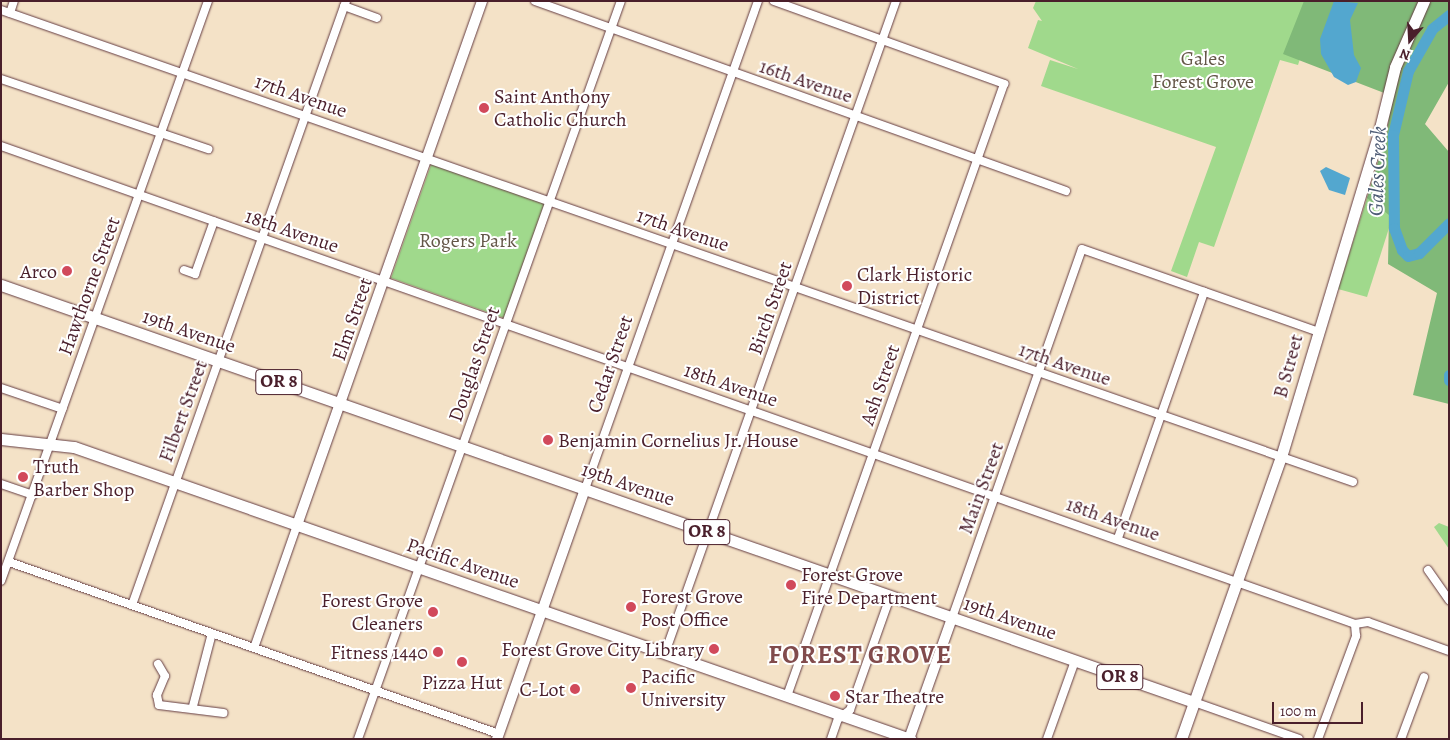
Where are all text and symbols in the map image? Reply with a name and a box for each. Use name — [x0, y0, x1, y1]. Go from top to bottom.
north arrow — [1385, 15, 1435, 65]
text: N — [1397, 44, 1413, 65]
park label: Gales Forest Grove — [1152, 46, 1254, 93]
street label: 16th Avenue — [756, 54, 856, 108]
street label: 17th Avenue — [252, 69, 350, 123]
place label: Saint Anthony Catholic Church — [494, 84, 627, 131]
marker: Saint Anthony Catholic Church — [478, 102, 490, 114]
water label: Gales Creek — [1363, 126, 1391, 216]
street label: 17th Avenue — [634, 203, 732, 257]
street label: 18th Avenue — [242, 204, 342, 258]
street label: Hawthorne Street — [53, 213, 125, 359]
park label: Rogers Park — [419, 228, 517, 252]
street label: Birch Street — [743, 258, 797, 358]
place label: Arco — [20, 259, 57, 283]
place label: Clark Historic District — [857, 262, 972, 309]
marker: Arco — [61, 265, 73, 277]
street label: Elm Street — [327, 274, 377, 364]
marker: Clark Historic District — [841, 280, 853, 292]
street label: Douglas Street — [443, 303, 505, 425]
street label: 19th Avenue — [139, 304, 239, 358]
street label: Cedar Street — [582, 312, 638, 416]
street label: B Street — [1268, 331, 1308, 401]
street label: 17th Avenue — [1016, 337, 1114, 391]
street label: Ash Street — [855, 342, 905, 428]
street label: Filbert Street — [153, 357, 213, 465]
street label: 18th Avenue — [681, 358, 781, 412]
road number: OR 8 — [255, 366, 303, 398]
place label: Benjamin Cornelius Jr. House — [558, 428, 799, 452]
marker: Benjamin Cornelius Jr. House — [542, 434, 554, 446]
street label: Main Street — [953, 439, 1009, 537]
place label: Truth Barber Shop — [33, 454, 134, 501]
street label: 19th Avenue — [578, 457, 678, 511]
marker: Truth Barber Shop — [17, 471, 29, 483]
street label: 18th Avenue — [1063, 492, 1163, 546]
road number: OR 8 — [683, 516, 731, 548]
street label: Pacific Avenue — [403, 532, 523, 594]
place label: Forest Grove Fire Department — [801, 562, 937, 609]
marker: Forest Grove Fire Department — [785, 579, 797, 591]
place label: Forest Grove Post Office — [641, 584, 743, 631]
place label: Forest Grove Cleaners — [321, 588, 423, 635]
street label: 19th Avenue — [960, 591, 1060, 645]
marker: Forest Grove Post Office — [625, 601, 637, 613]
marker: Forest Grove Cleaners — [427, 606, 439, 618]
place label: Forest Grove City Library — [501, 637, 704, 661]
place label: Fitness 1440 — [330, 640, 428, 664]
district label: FOREST GROVE — [767, 640, 953, 670]
marker: Forest Grove City Library — [708, 643, 720, 655]
marker: Fitness 1440 — [432, 646, 444, 658]
marker: Pizza Hut — [456, 656, 468, 668]
road number: OR 8 — [1096, 660, 1144, 694]
place label: Pacific University — [641, 664, 725, 711]
place label: Pizza Hut — [422, 670, 502, 694]
place label: C-Lot — [519, 677, 565, 701]
marker: Pacific University — [625, 682, 637, 694]
marker: C-Lot — [569, 683, 581, 695]
place label: Star Theatre — [845, 684, 944, 708]
marker: Star Theatre — [829, 690, 841, 702]
scale bar — [1275, 692, 1366, 724]
text: 100 m — [1280, 701, 1317, 721]

